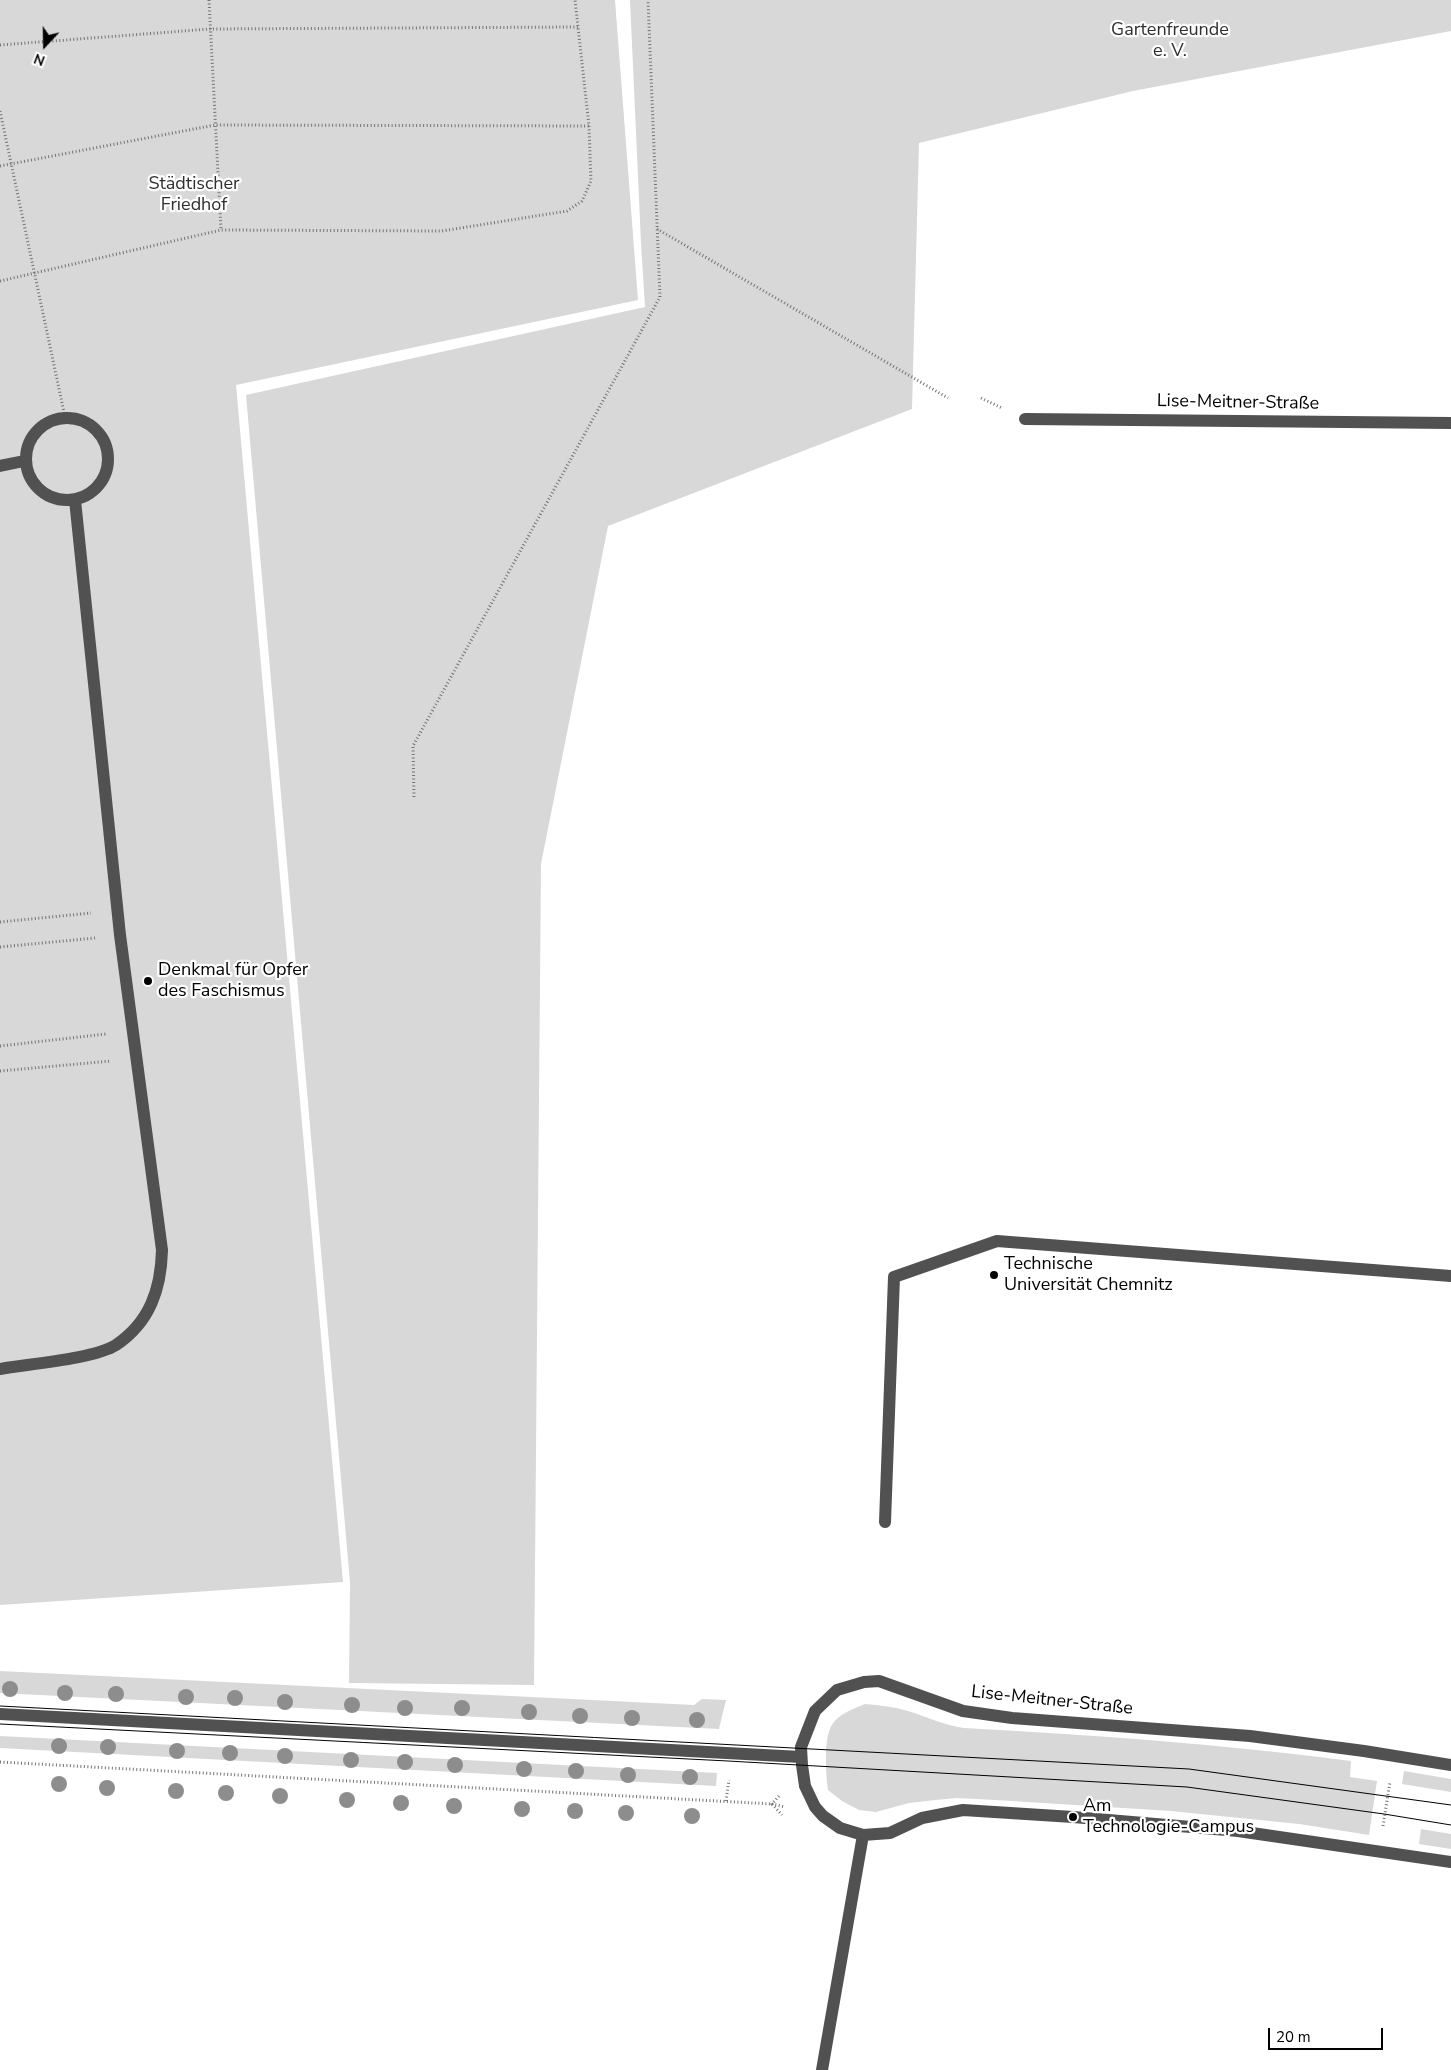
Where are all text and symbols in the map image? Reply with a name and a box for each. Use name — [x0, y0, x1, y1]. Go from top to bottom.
north arrow — [20, 20, 70, 70]
park label: Gartenfreunde e. V. — [1111, 20, 1229, 62]
text: N — [31, 49, 48, 70]
park label: Städtischer Friedhof — [148, 174, 240, 216]
street label: Lise-Meitner-Straße — [1157, 391, 1319, 415]
place label: Denkmal für Opfer des Faschismus — [158, 960, 308, 1002]
marker: Denkmal für Opfer des Faschismus — [142, 975, 154, 987]
place label: Technische Universität Chemnitz — [1004, 1254, 1173, 1296]
marker: Technische Universität Chemnitz — [988, 1269, 1000, 1281]
street label: Lise-Meitner-Straße — [970, 1682, 1134, 1720]
place label: Am Technologie-Campus — [1083, 1796, 1254, 1838]
marker: Am Technologie-Campus — [1067, 1811, 1079, 1823]
scale bar — [1271, 2018, 1386, 2050]
text: 20 m — [1276, 2027, 1311, 2047]

